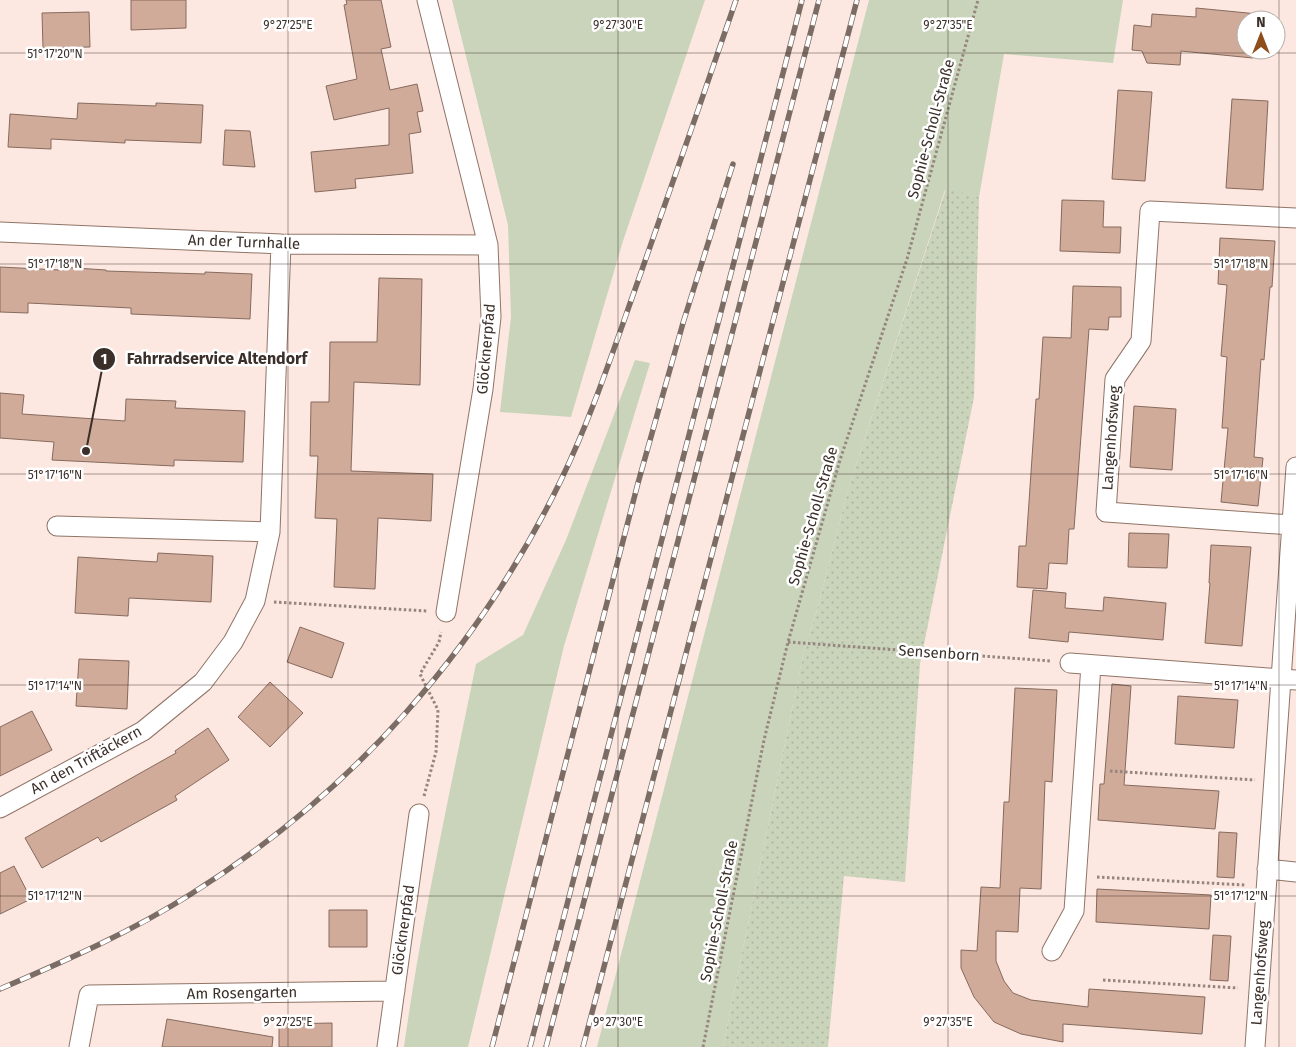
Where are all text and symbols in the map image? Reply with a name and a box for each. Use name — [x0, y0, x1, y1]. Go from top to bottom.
north arrow — [1236, 10, 1286, 60]
text: N — [1256, 14, 1266, 31]
text: 9°27'25"E — [263, 18, 313, 32]
text: 9°27'30"E — [593, 18, 643, 32]
text: 9°27'35"E — [923, 18, 973, 32]
text: 51°17'20"N — [27, 47, 83, 61]
street label: Sophie-Scholl-Straße — [904, 57, 958, 201]
street label: An der Turnhalle — [188, 231, 300, 253]
text: 51°17'18"N — [28, 257, 82, 271]
text: 51°17'18"N — [1214, 257, 1268, 271]
street label: Glöcknerpfad — [473, 303, 499, 395]
callout: Fahrradservice Altendorf — [91, 343, 317, 374]
text: Fahrradservice Altendorf — [127, 349, 308, 368]
text: 1 — [101, 350, 107, 368]
street label: Langenhofsweg — [1098, 385, 1124, 491]
street label: Sophie-Scholl-Straße — [785, 445, 841, 587]
text: 51°17'16"N — [28, 468, 82, 482]
text: 51°17'16"N — [1214, 468, 1268, 482]
street label: Sensenborn — [898, 641, 980, 665]
text: 51°17'14"N — [28, 679, 82, 693]
text: 51°17'14"N — [1214, 679, 1268, 693]
street label: An den Triftäckern — [27, 722, 145, 798]
street label: Sophie-Scholl-Straße — [696, 839, 742, 983]
street label: Glöcknerpfad — [388, 884, 418, 976]
text: 51°17'12"N — [28, 889, 82, 903]
text: 51°17'12"N — [1214, 889, 1268, 903]
street label: Langenhofsweg — [1247, 920, 1273, 1026]
street label: Am Rosengarten — [187, 983, 297, 1003]
text: 9°27'25"E — [263, 1015, 313, 1029]
text: 9°27'30"E — [593, 1015, 643, 1029]
text: 9°27'35"E — [923, 1015, 973, 1029]

